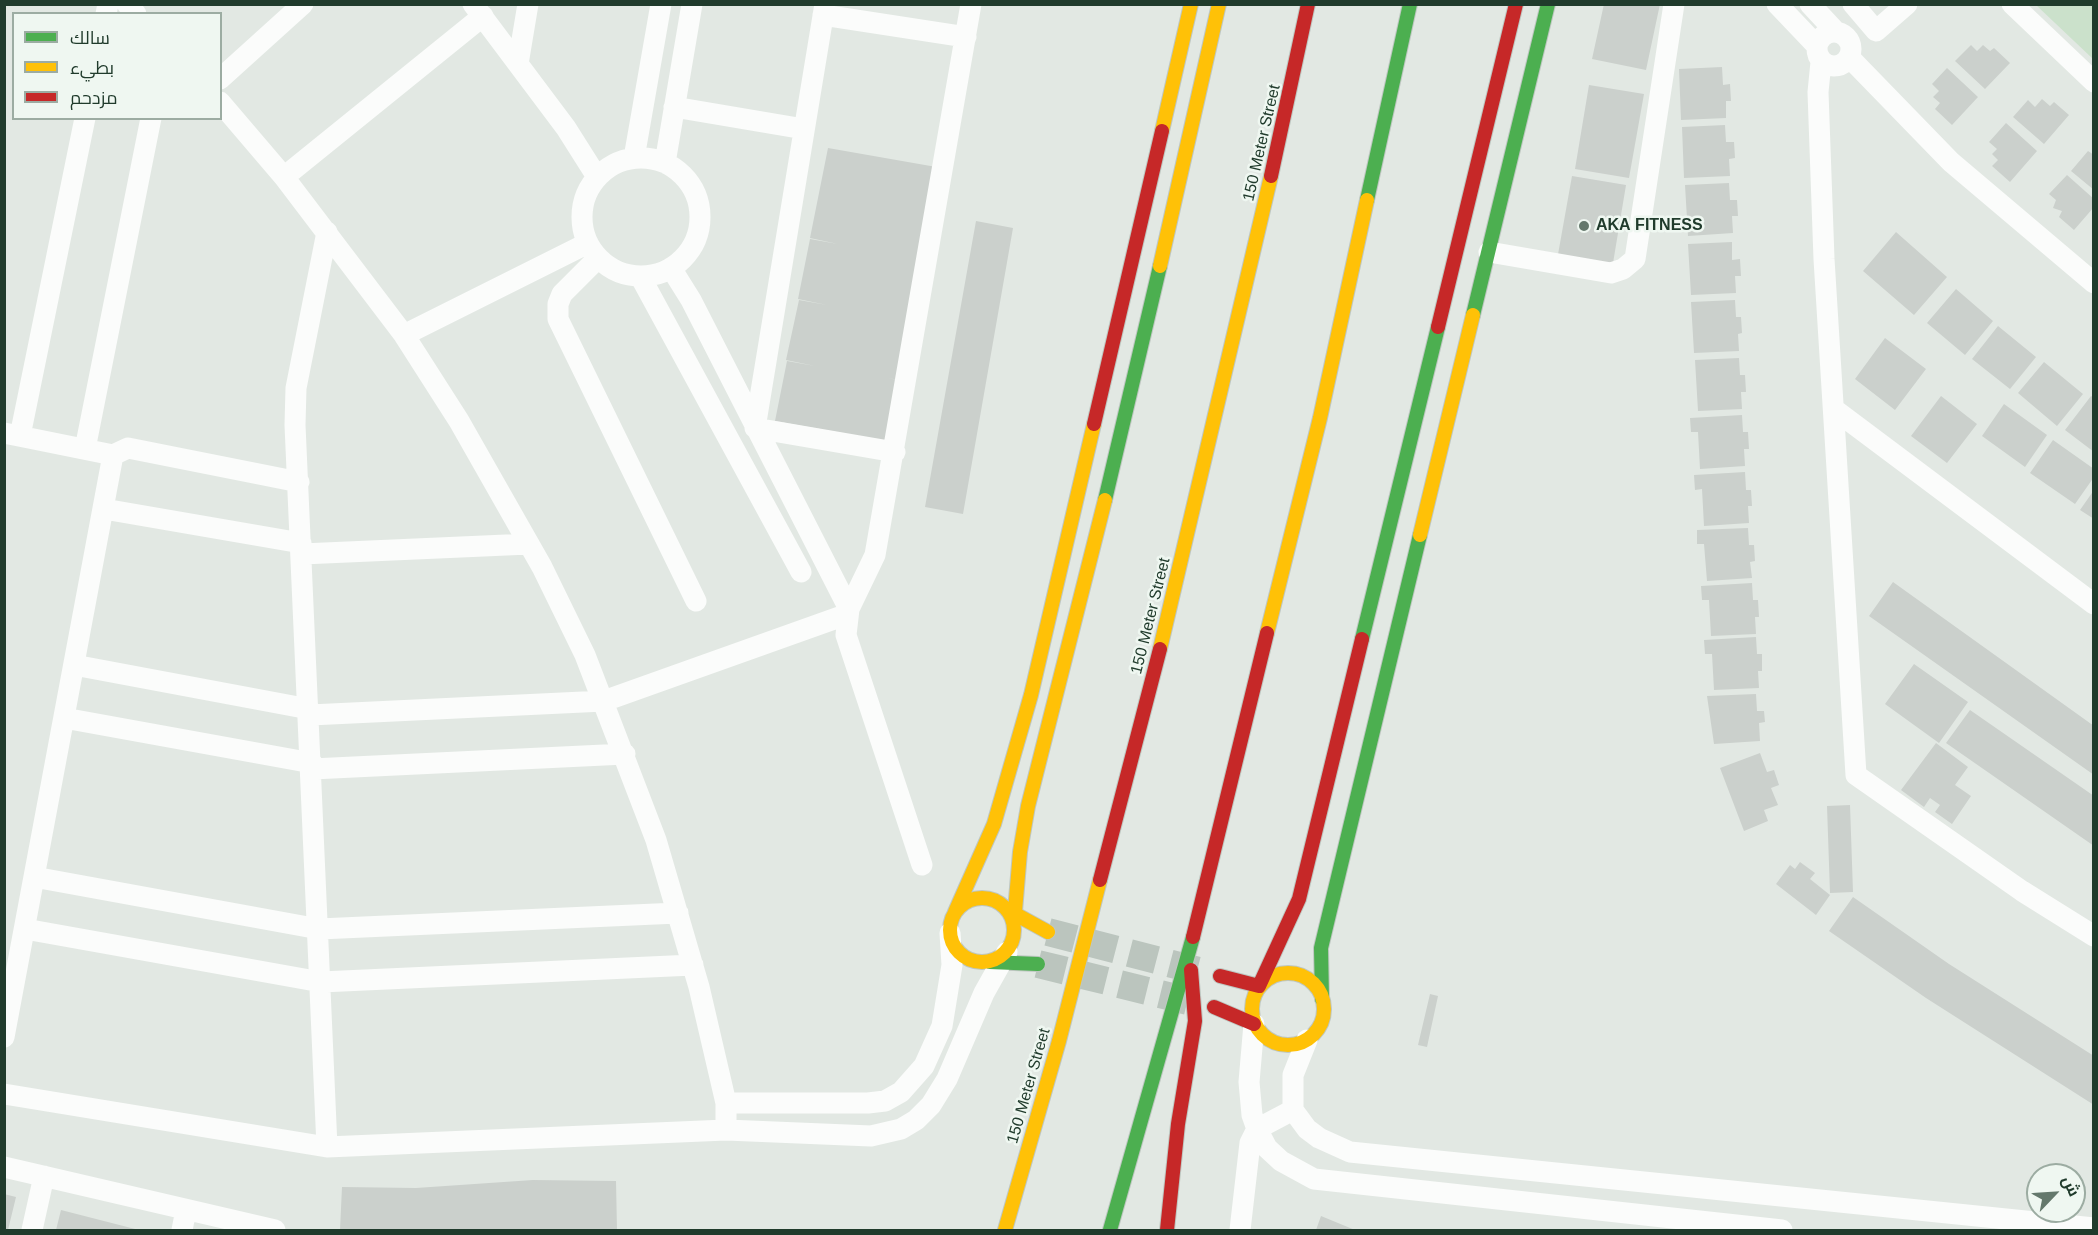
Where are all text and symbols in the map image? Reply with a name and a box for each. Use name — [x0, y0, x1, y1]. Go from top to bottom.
legend — [12, 12, 222, 120]
text: سالك — [70, 28, 110, 48]
text: بطيء — [70, 58, 114, 78]
street label: 150 Meter Street — [1239, 83, 1285, 203]
text: مزدحم — [70, 88, 118, 108]
place label: AKA FITNESS — [1596, 216, 1703, 236]
marker: AKA FITNESS — [1577, 219, 1591, 233]
street label: 150 Meter Street — [1127, 556, 1175, 676]
street label: 150 Meter Street — [1003, 1026, 1055, 1146]
north arrow — [2026, 1163, 2086, 1223]
text: ش — [2059, 1173, 2083, 1199]

